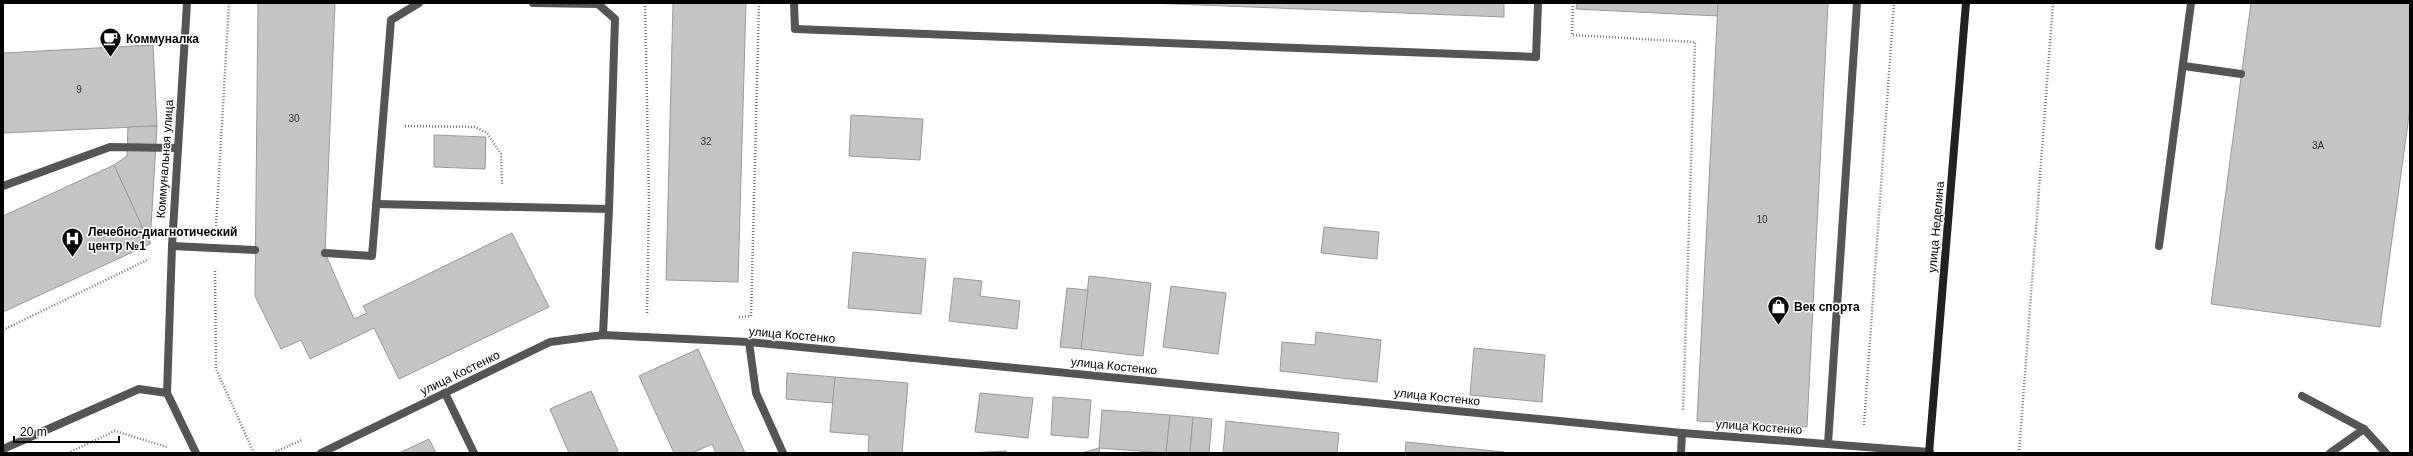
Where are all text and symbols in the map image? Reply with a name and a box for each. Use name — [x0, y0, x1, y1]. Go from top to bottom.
cafe icon: Коммуналка — [97, 26, 123, 59]
place label: Коммуналка — [126, 32, 199, 46]
house number: 9 — [76, 84, 82, 95]
street label: Коммунальная улица — [154, 99, 176, 219]
house number: 30 — [288, 113, 300, 124]
house number: 32 — [700, 136, 712, 147]
house number: 3А — [2312, 140, 2324, 151]
street label: улица Неделина — [1925, 180, 1947, 273]
house number: 10 — [1756, 214, 1768, 225]
place label: Лечебно-диагнотический центр №1 — [88, 225, 237, 253]
hospital icon: Лечебно-диагнотический центр №1 — [60, 226, 86, 259]
shop icon: Век спорта — [1766, 294, 1792, 327]
place label: Век спорта — [1794, 300, 1860, 314]
street label: улица Костенко — [748, 324, 836, 346]
street label: улица Костенко — [418, 348, 502, 398]
street label: улица Костенко — [1070, 355, 1158, 378]
street label: улица Костенко — [1393, 386, 1481, 409]
street label: улица Костенко — [1715, 417, 1803, 437]
scale bar — [14, 418, 119, 444]
text: 20 m — [20, 425, 47, 439]

